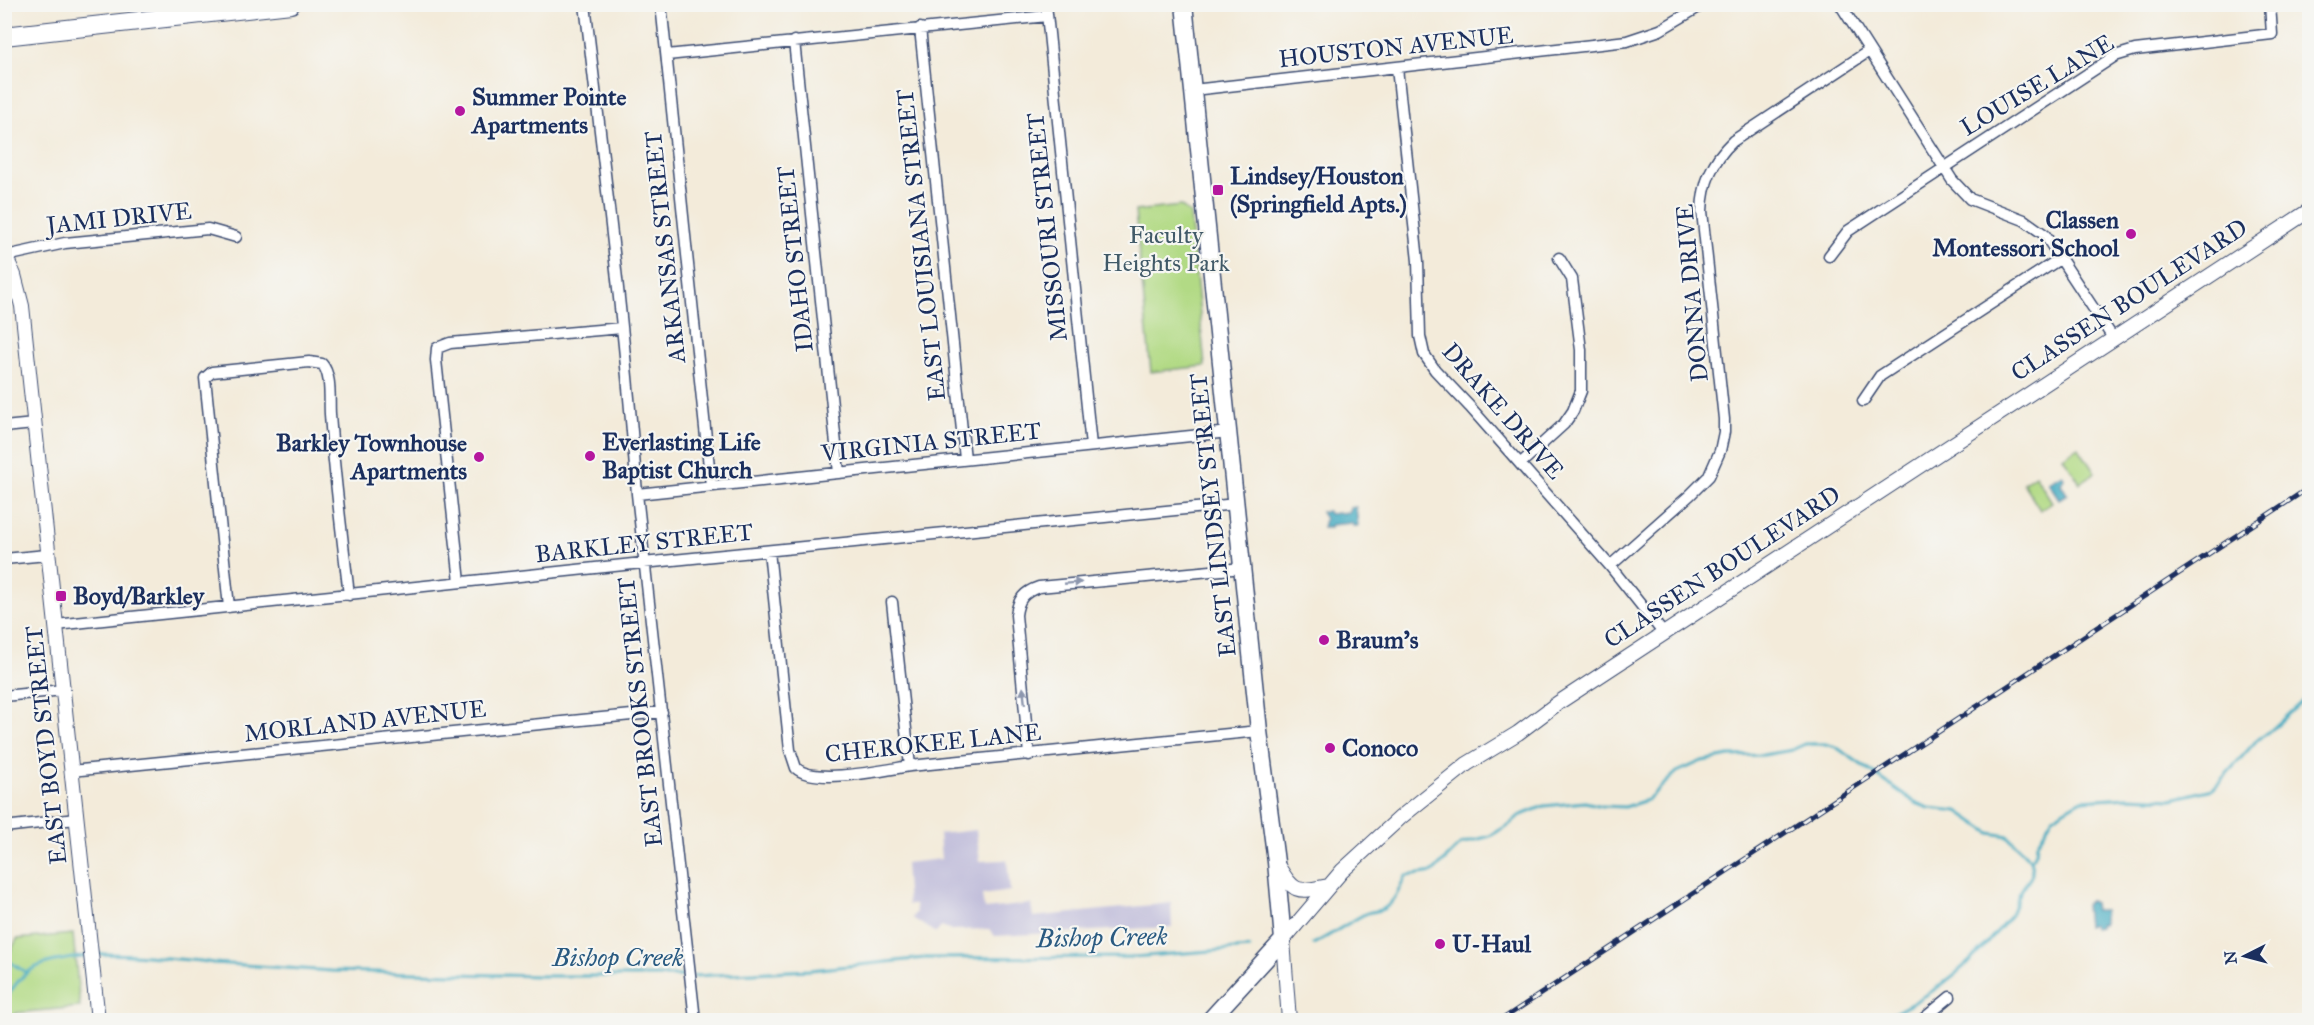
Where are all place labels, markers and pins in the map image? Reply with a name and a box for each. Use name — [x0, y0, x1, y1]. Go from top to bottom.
place label: Summer Pointe Apartments — [470, 82, 626, 140]
marker: Summer Pointe Apartments — [453, 104, 467, 118]
place label: Lindsey/Houston (Springfield Apts.) — [1230, 161, 1407, 219]
marker: Lindsey/Houston (Springfield Apts.) — [1211, 183, 1225, 197]
place label: Classen Montessori School — [1932, 205, 2119, 263]
marker: Classen Montessori School — [2124, 227, 2138, 241]
place label: Everlasting Life Baptist Church — [602, 427, 761, 485]
place label: Barkley Townhouse Apartments — [276, 428, 467, 486]
marker: Everlasting Life Baptist Church — [583, 449, 597, 463]
marker: Barkley Townhouse Apartments — [472, 450, 486, 464]
place label: Boyd/Barkley — [73, 581, 206, 611]
marker: Boyd/Barkley — [54, 589, 68, 603]
place label: Braum's — [1336, 625, 1419, 655]
marker: Braum's — [1317, 633, 1331, 647]
place label: Conoco — [1342, 733, 1418, 763]
marker: Conoco — [1323, 741, 1337, 755]
place label: U-Haul — [1452, 929, 1531, 959]
marker: U-Haul — [1433, 937, 1447, 951]

